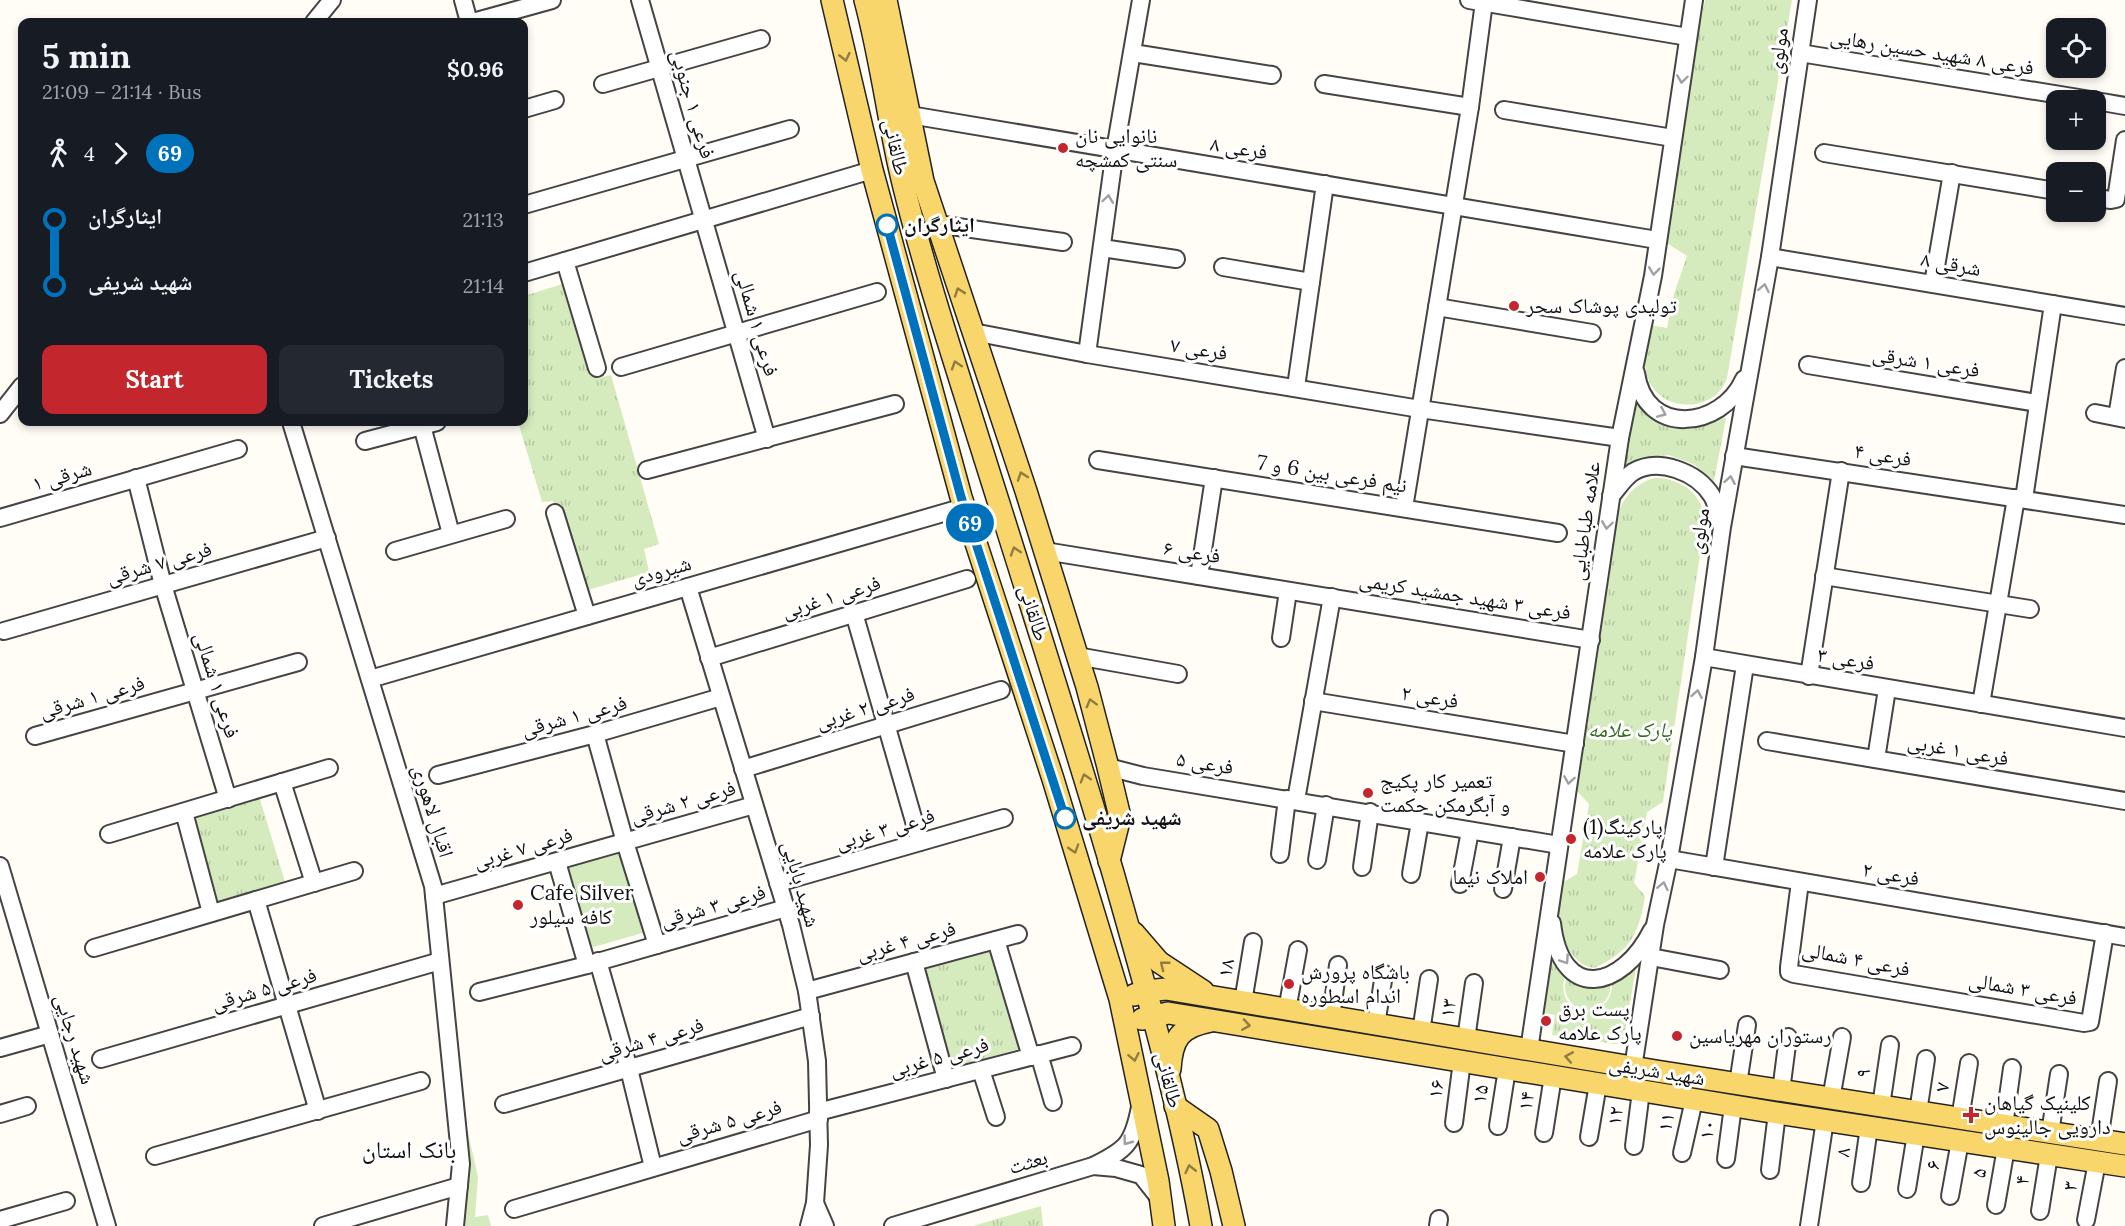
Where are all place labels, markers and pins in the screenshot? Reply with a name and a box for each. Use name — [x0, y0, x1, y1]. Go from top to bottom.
place label: نانوایی نان سنتی کمشچه — [1075, 122, 1177, 173]
marker: نانوایی نان سنتی کمشچه — [1056, 141, 1070, 155]
place label: ایثارگران — [904, 211, 975, 238]
marker: ایثارگران — [876, 214, 898, 236]
place label: تولیدی پوشاک سحر — [1525, 292, 1677, 319]
marker: تولیدی پوشاک سحر — [1507, 299, 1521, 313]
place label: تعمیر کار پکیج و آبگرمکن حکمت — [1380, 767, 1510, 818]
marker: تعمیر کار پکیج و آبگرمکن حکمت — [1361, 786, 1375, 800]
place label: شهید شریفی — [1082, 804, 1182, 831]
marker: شهید شریفی — [1054, 807, 1076, 829]
place label: پارکینگ(1) پارک علامه — [1583, 813, 1667, 864]
marker: پارکینگ(1) پارک علامه — [1564, 832, 1578, 846]
place label: املاک نیما — [1453, 863, 1528, 890]
marker: املاک نیما — [1533, 870, 1547, 884]
place label: Cafe Silver کافه سیلور — [529, 879, 634, 930]
marker: Cafe Silver کافه سیلور — [511, 898, 525, 912]
place label: باشگاه پرورش اندام اسطوره — [1301, 958, 1410, 1010]
marker: باشگاه پرورش اندام اسطوره — [1282, 977, 1296, 991]
place label: پست برق پارک علامه — [1558, 995, 1642, 1046]
marker: پست برق پارک علامه — [1539, 1014, 1553, 1028]
place label: رستوران مهریاسین — [1689, 1022, 1832, 1049]
marker: رستوران مهریاسین — [1670, 1029, 1684, 1043]
place label: کلینیک گیاهان دارویی جالینوس — [1984, 1089, 2111, 1140]
marker: کلینیک گیاهان دارویی جالینوس — [1962, 1106, 1980, 1124]

